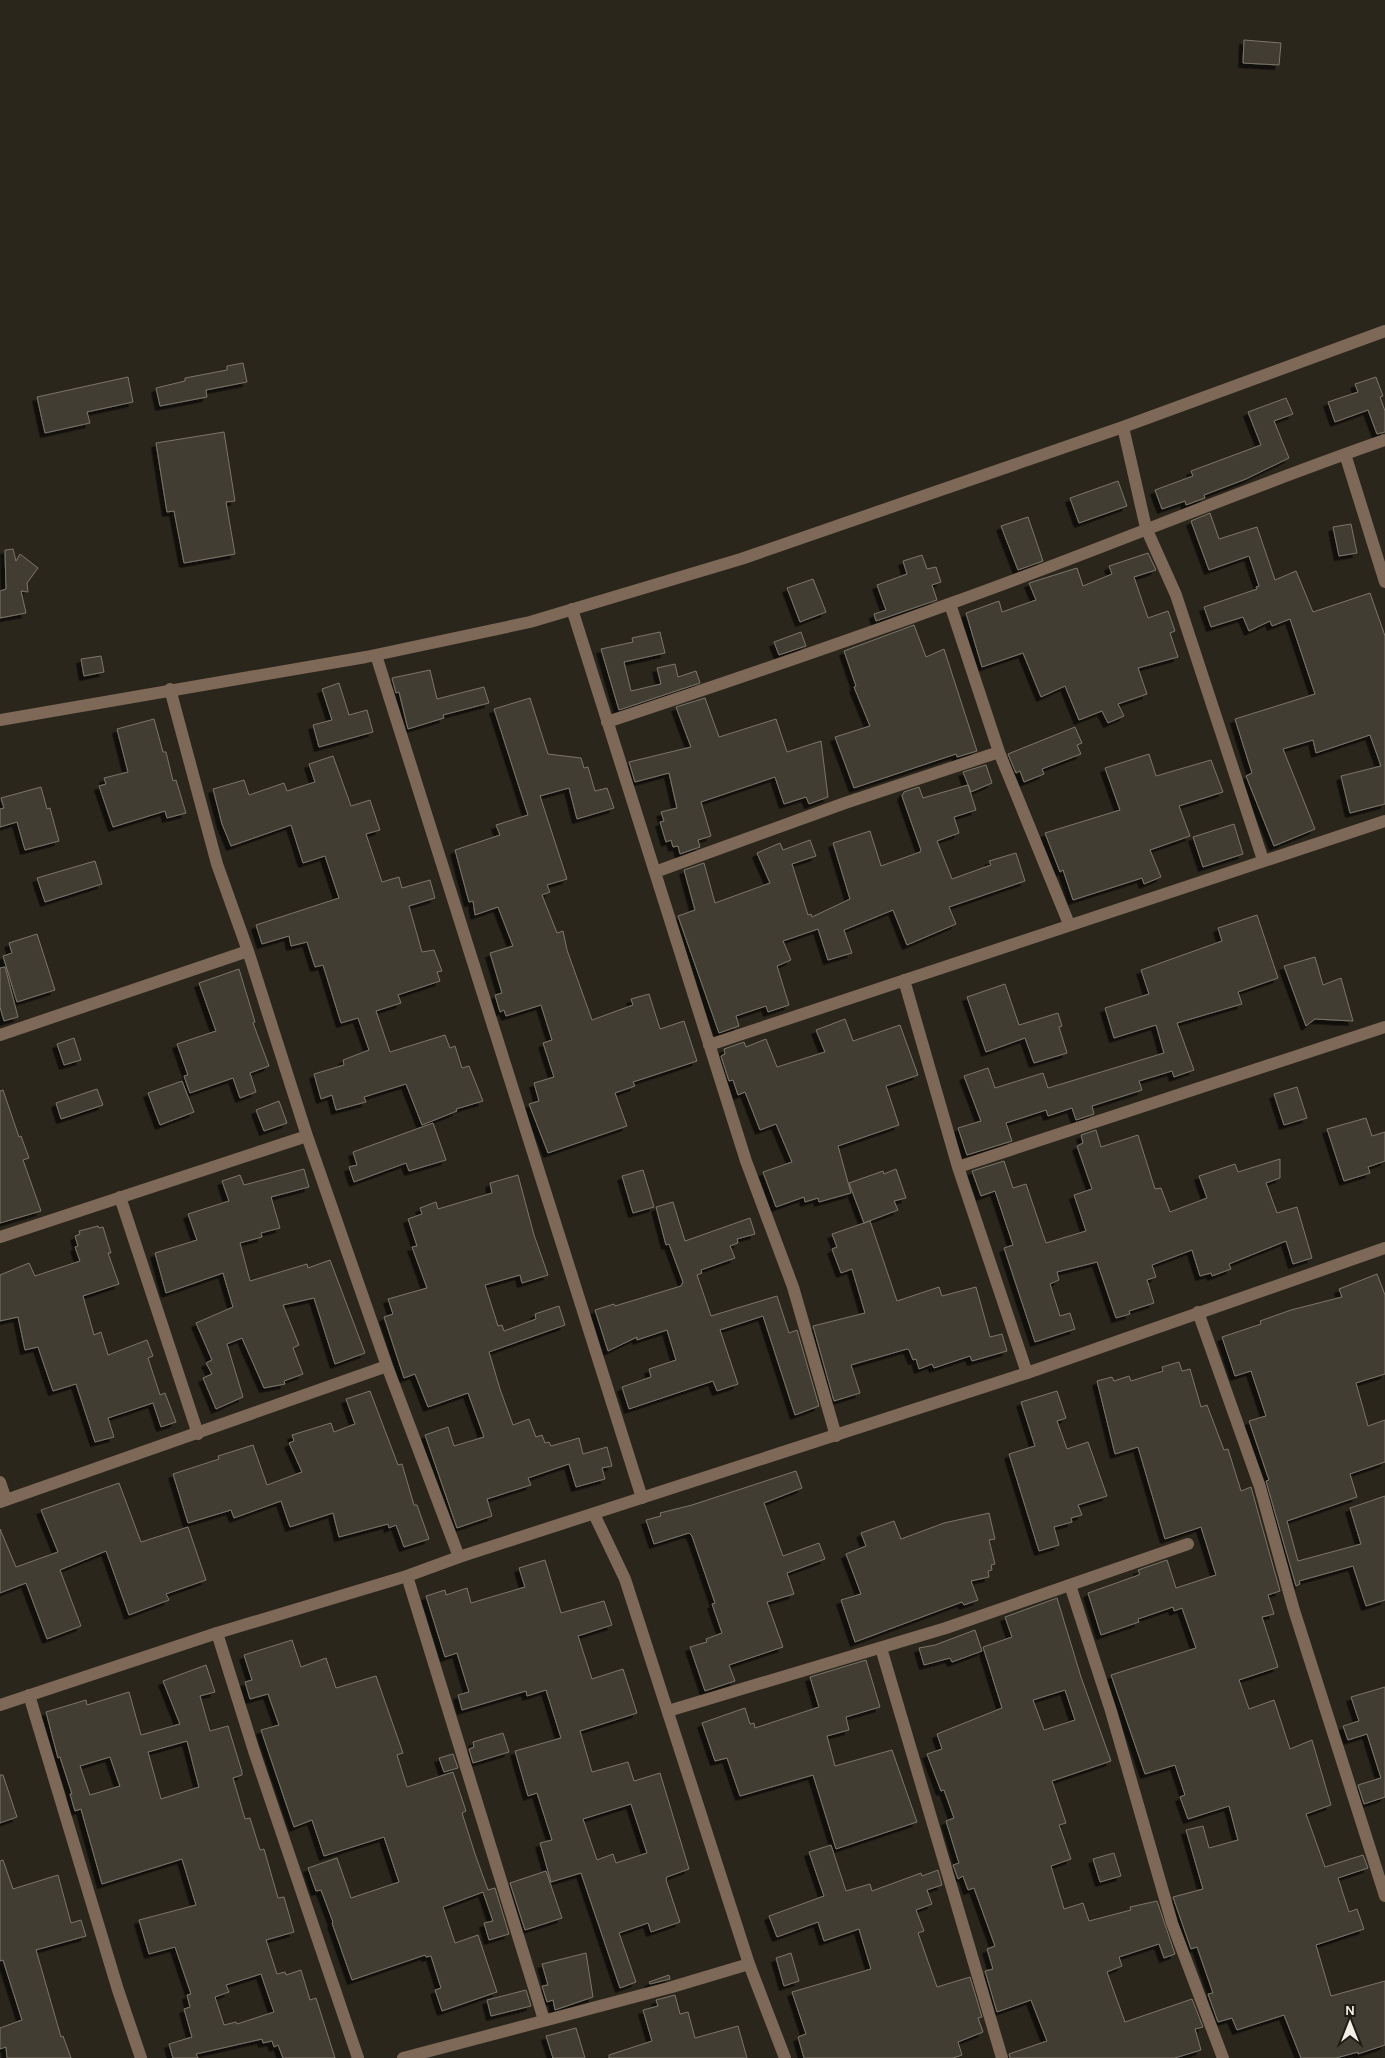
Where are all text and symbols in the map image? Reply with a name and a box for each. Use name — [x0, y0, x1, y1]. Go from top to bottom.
north arrow — [1325, 1998, 1375, 2048]
text: N — [1345, 2002, 1355, 2019]

